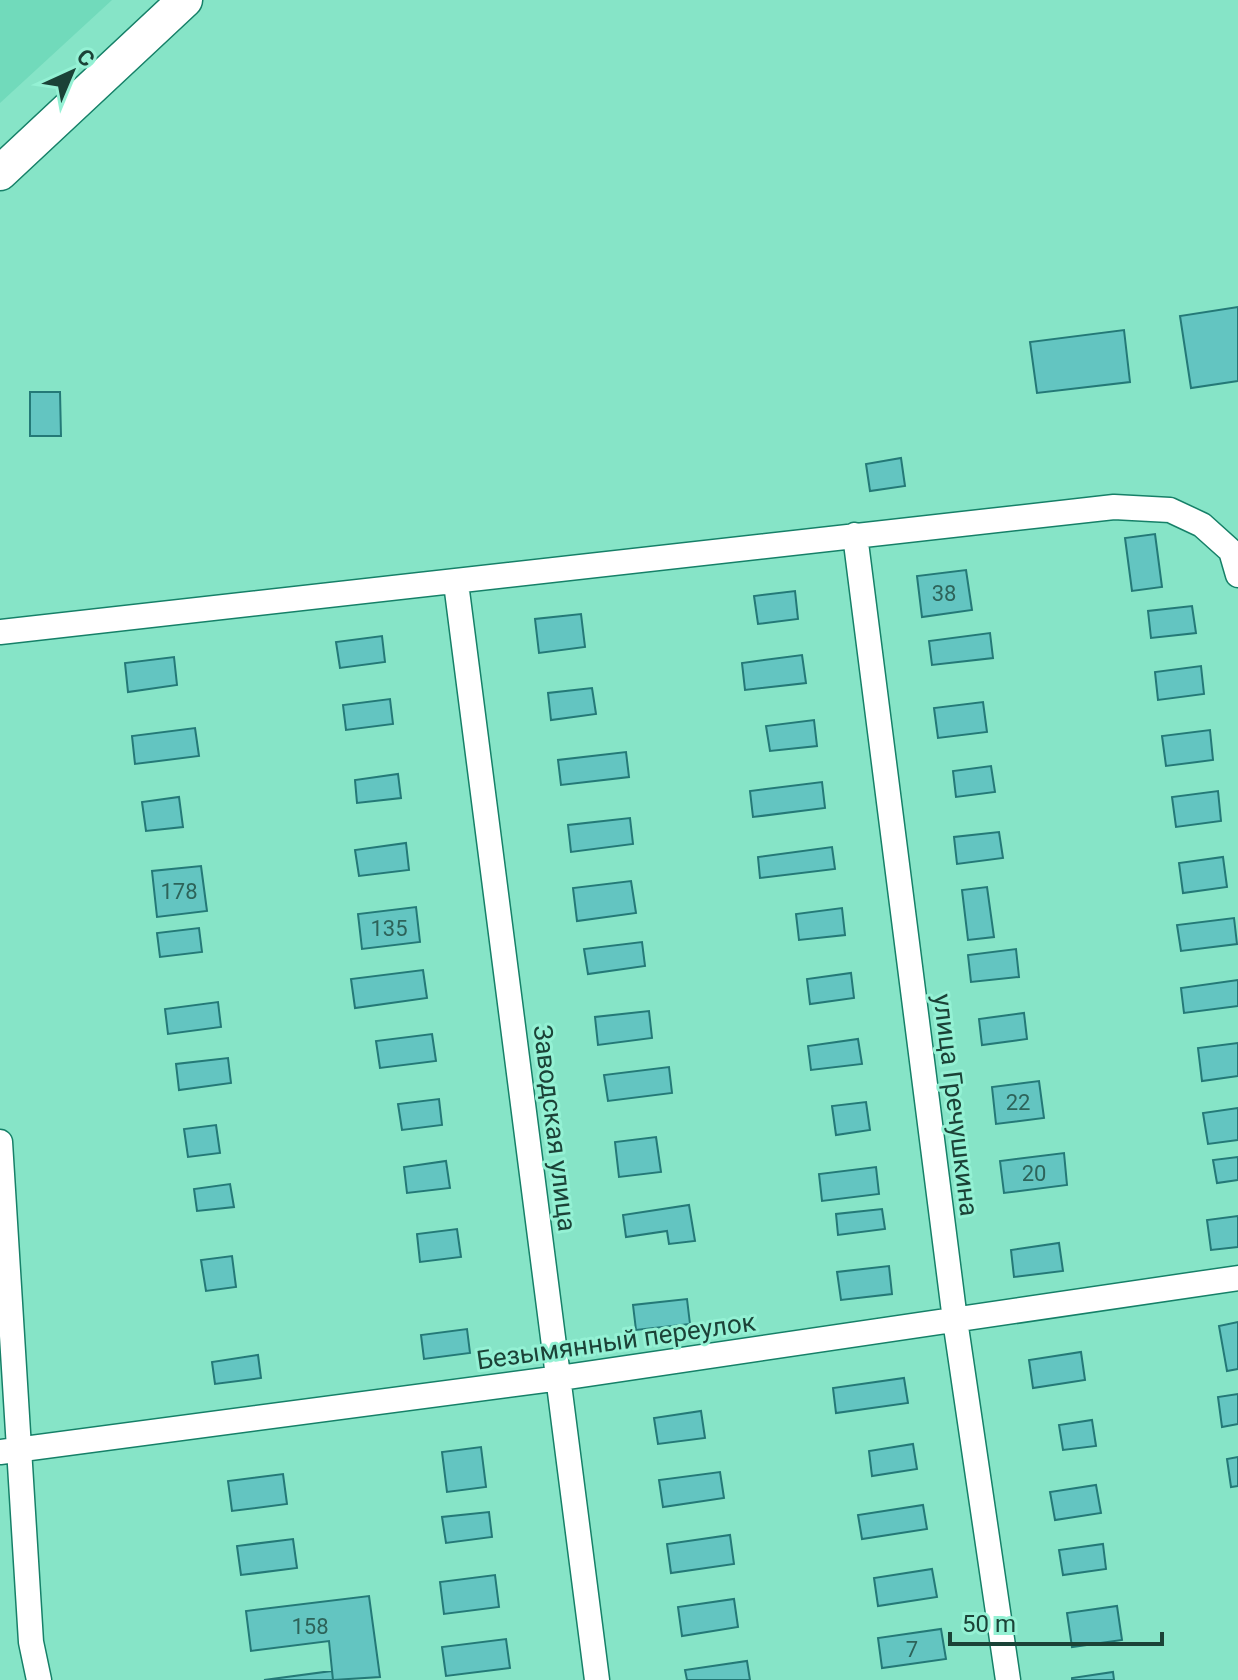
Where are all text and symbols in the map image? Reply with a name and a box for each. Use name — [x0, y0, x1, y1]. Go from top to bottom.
north arrow — [32, 32, 112, 112]
text: С — [72, 44, 99, 72]
house number: 38 — [932, 581, 956, 606]
house number: 178 — [160, 879, 198, 904]
house number: 135 — [370, 916, 408, 941]
street label: улица Гречушкина — [927, 992, 985, 1218]
street label: Заводская улица — [527, 1023, 583, 1233]
house number: 22 — [1006, 1090, 1030, 1115]
house number: 20 — [1022, 1161, 1046, 1186]
street label: Безымянный переулок — [475, 1307, 757, 1375]
scale bar — [950, 1596, 1162, 1646]
text: 50 m — [962, 1610, 1016, 1638]
house number: 158 — [291, 1614, 329, 1639]
house number: 7 — [906, 1637, 918, 1662]

